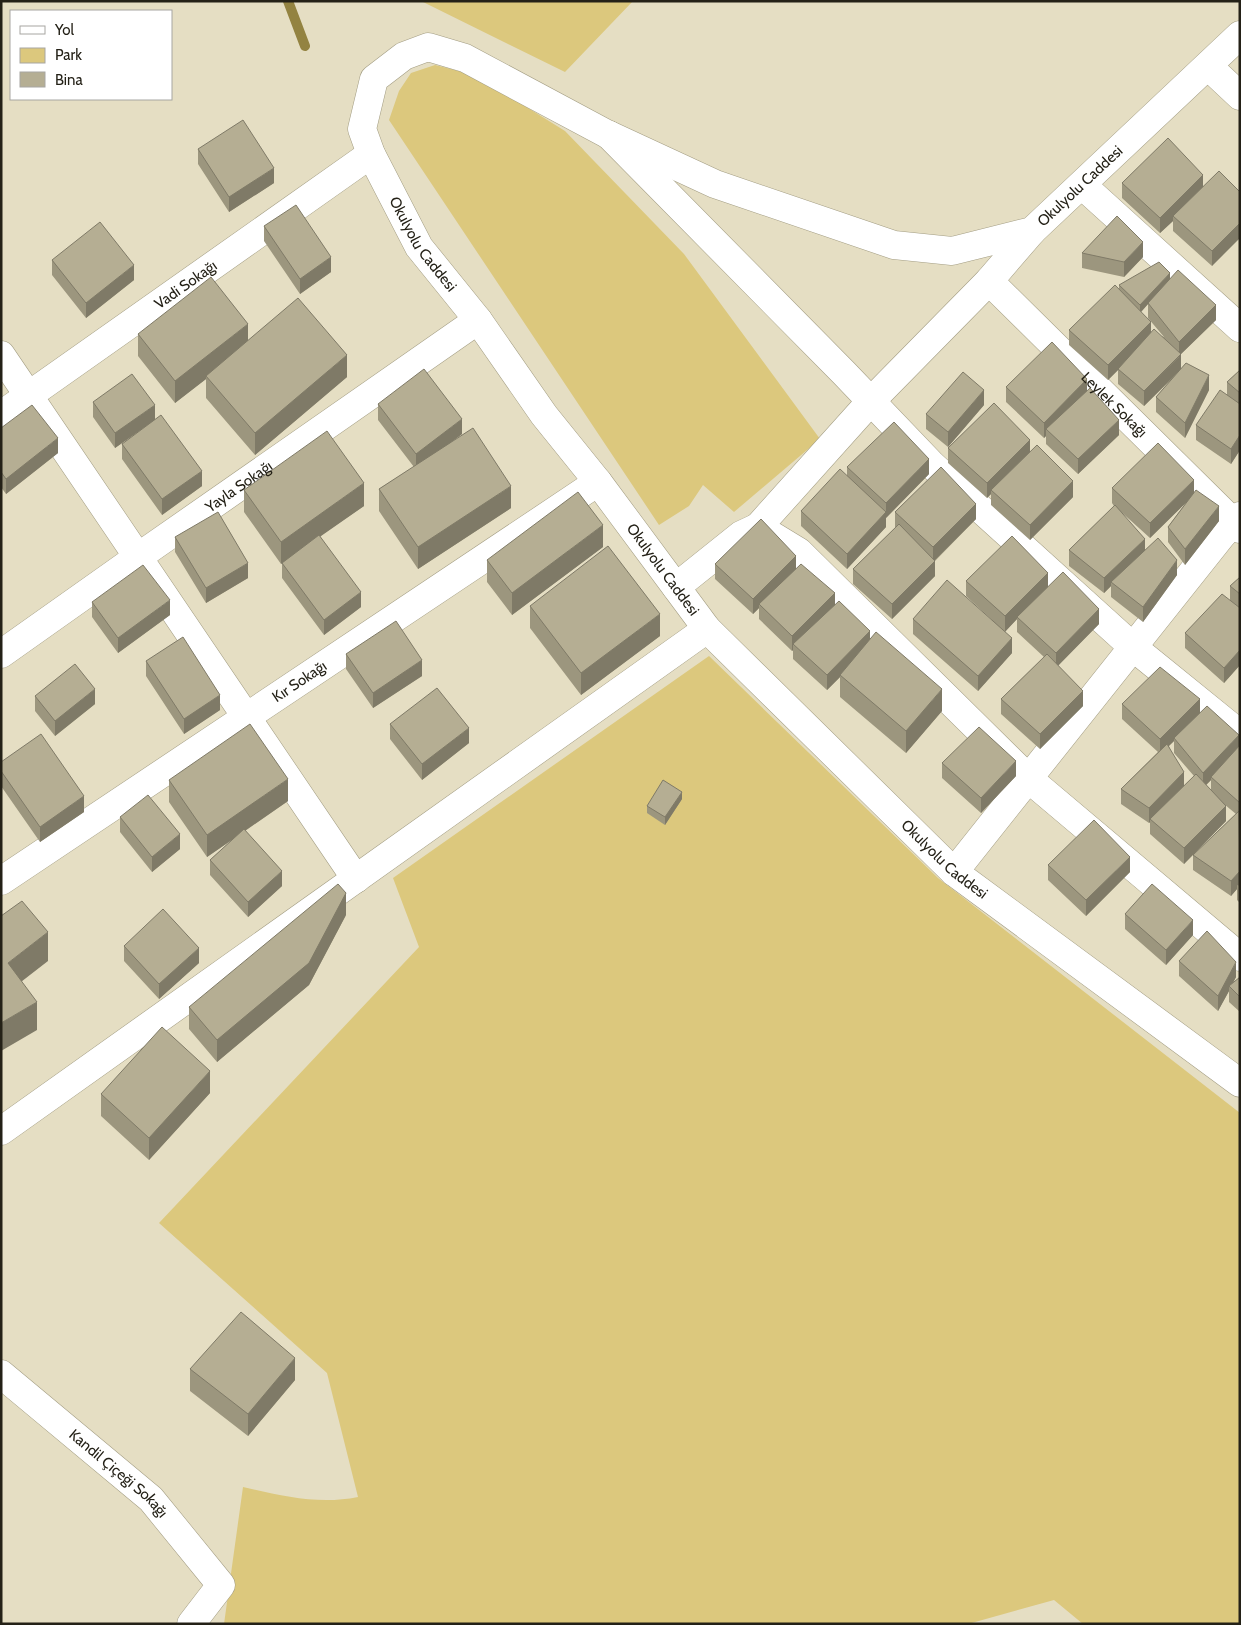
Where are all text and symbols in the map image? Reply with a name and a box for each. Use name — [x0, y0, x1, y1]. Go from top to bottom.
legend — [10, 10, 172, 100]
text: Yol — [54, 21, 74, 39]
text: Park — [55, 46, 82, 64]
text: Bina — [55, 71, 83, 89]
street label: Okulyolu Caddesi — [1034, 142, 1126, 230]
street label: Okulyolu Caddesi — [386, 194, 460, 295]
street label: Vadi Sokağı — [151, 257, 220, 313]
street label: Leylek Sokağı — [1078, 368, 1151, 441]
street label: Yayla Sokağı — [201, 457, 276, 517]
street label: Okulyolu Caddesi — [623, 520, 703, 619]
street label: Kır Sokağı — [269, 657, 330, 706]
street label: Okulyolu Caddesi — [897, 816, 991, 903]
street label: Kandil Çiçeği Sokağı — [65, 1426, 172, 1521]

